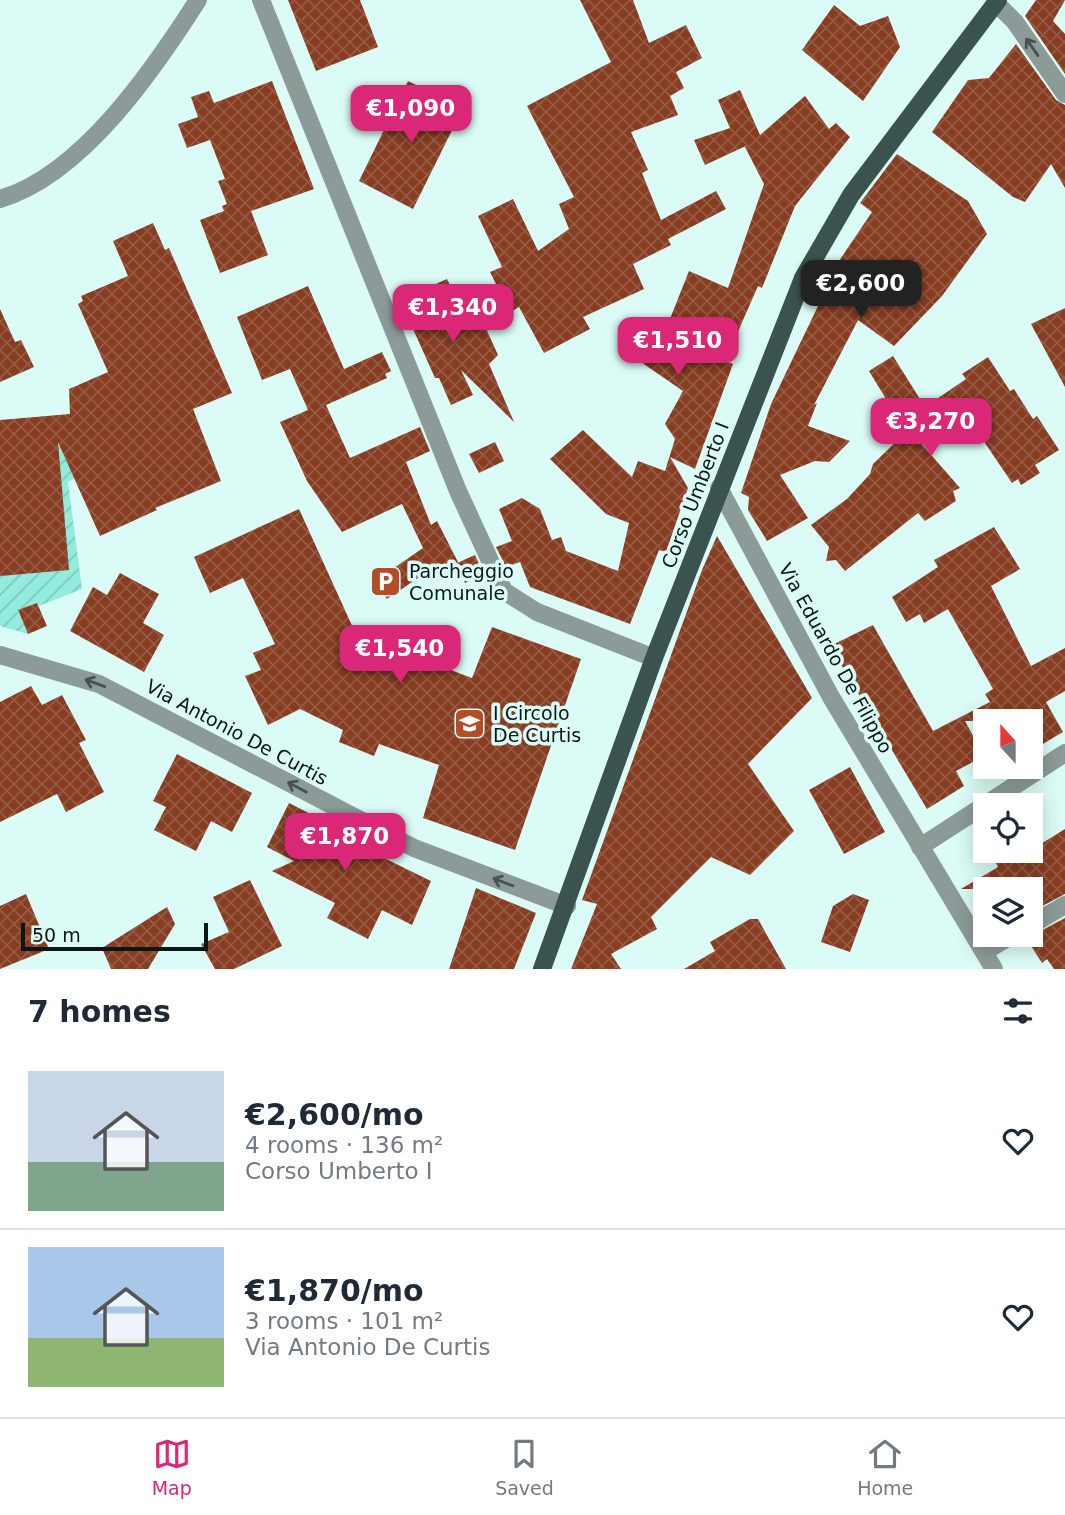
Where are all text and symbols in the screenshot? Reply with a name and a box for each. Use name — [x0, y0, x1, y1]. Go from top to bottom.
one-way arrow — [1025, 38, 1039, 57]
pin: €1,090 — [354, 86, 468, 145]
text: €1,090 — [367, 95, 455, 121]
pin: €2,600 — [804, 260, 918, 320]
text: €2,600 — [817, 270, 905, 296]
pin: €1,340 — [396, 284, 510, 344]
text: €1,340 — [409, 294, 497, 320]
pin: €1,510 — [621, 318, 735, 377]
text: €1,510 — [634, 327, 722, 353]
pin: €3,270 — [874, 398, 988, 458]
text: €3,270 — [887, 408, 975, 434]
street label: Corso Umberto I — [657, 419, 733, 571]
street label: Via Eduardo De Filippo — [775, 559, 897, 757]
place label: Parcheggio Comunale — [409, 560, 514, 604]
parking icon: Parcheggio Comunale — [369, 565, 403, 599]
pin: €1,540 — [343, 626, 457, 685]
text: €1,540 — [356, 635, 444, 661]
street label: Via Antonio De Curtis — [142, 675, 332, 789]
one-way arrow — [84, 676, 106, 688]
place label: I Circolo De Curtis — [493, 702, 581, 746]
school or university icon: I Circolo De Curtis — [453, 707, 487, 741]
north arrow — [973, 709, 1043, 779]
map controls — [973, 709, 1043, 947]
one-way arrow — [287, 780, 308, 793]
button: locate — [973, 793, 1043, 863]
pin: €1,870 — [288, 814, 402, 873]
text: €1,870 — [301, 823, 389, 849]
one-way arrow — [493, 875, 515, 887]
button: layers — [973, 877, 1043, 947]
scale bar — [21, 920, 208, 952]
text: 50 m — [32, 924, 81, 946]
icon: filters — [999, 992, 1037, 1030]
text: 7 homes — [28, 994, 171, 1029]
text: €2,600/mo — [245, 1097, 424, 1132]
icon: home — [84, 1099, 168, 1183]
icon: heart — [999, 1122, 1037, 1160]
text: 4 rooms · 136 m² — [245, 1132, 443, 1158]
text: Corso Umberto I — [245, 1158, 433, 1184]
text: €1,870/mo — [245, 1273, 424, 1308]
icon: home — [84, 1275, 168, 1359]
icon: heart — [999, 1298, 1037, 1336]
text: 3 rooms · 101 m² — [245, 1308, 443, 1334]
text: Via Antonio De Curtis — [245, 1334, 490, 1360]
tab: Map — [152, 1435, 192, 1499]
tab: Saved — [495, 1435, 554, 1499]
tab: Home — [857, 1435, 913, 1499]

